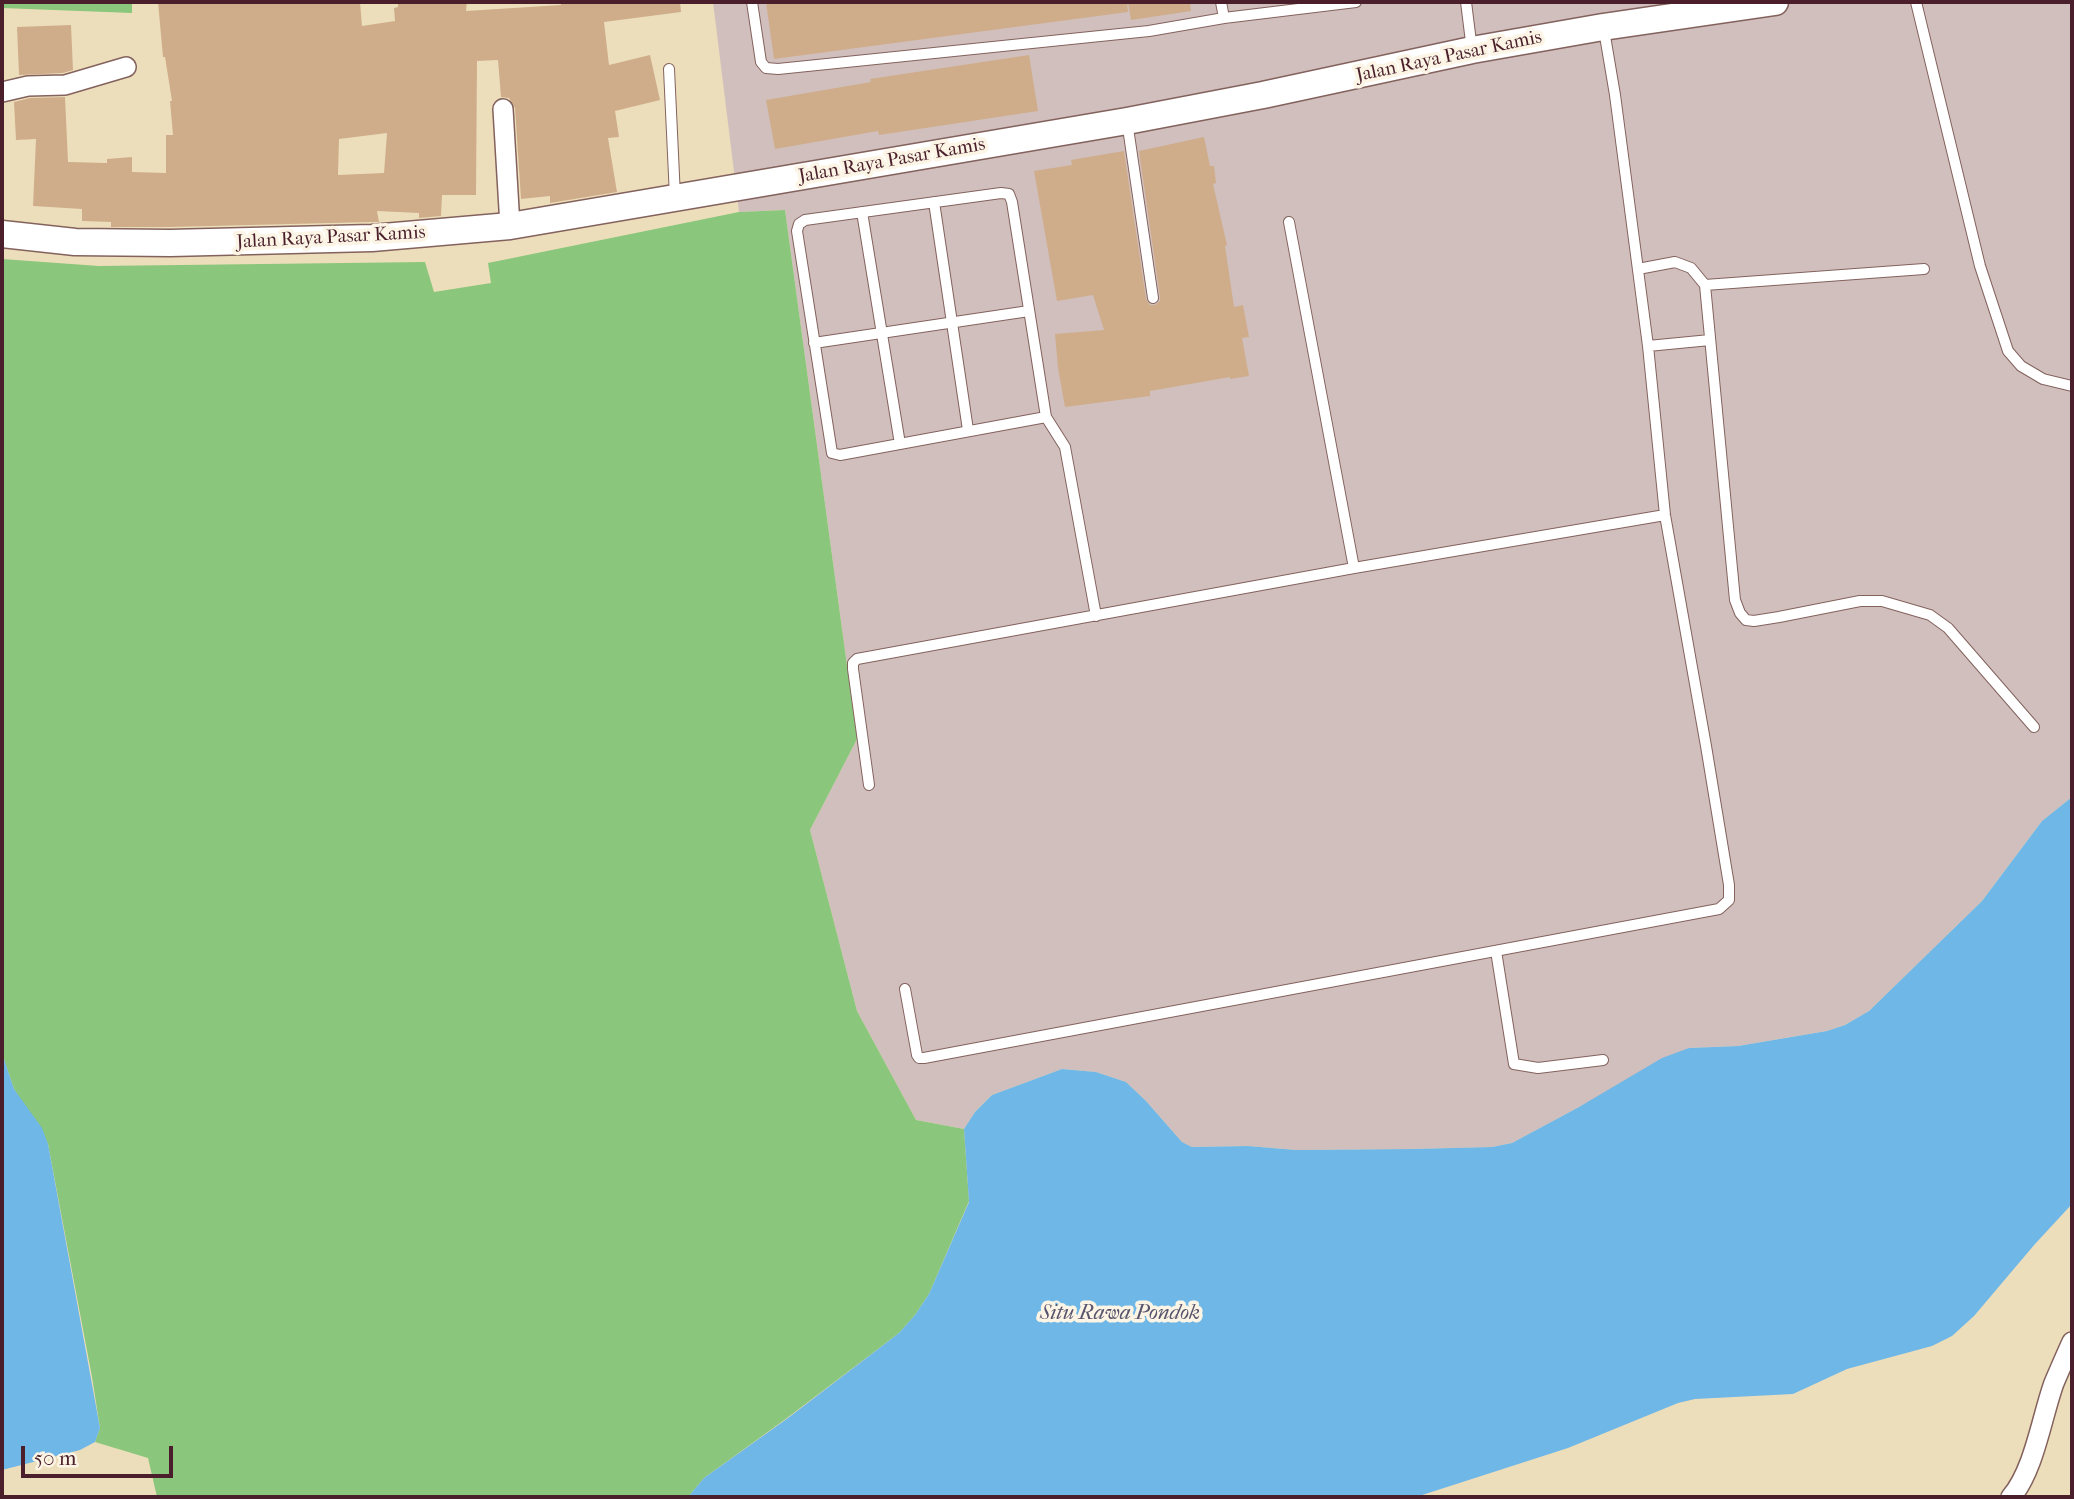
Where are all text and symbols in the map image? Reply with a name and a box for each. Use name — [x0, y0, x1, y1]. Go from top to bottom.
street label: Jalan Raya Pasar Kamis — [1354, 26, 1544, 88]
street label: Jalan Raya Pasar Kamis — [797, 133, 987, 189]
street label: Jalan Raya Pasar Kamis — [236, 222, 426, 254]
water label: Situ Rawa Pondok — [1040, 1301, 1200, 1327]
scale bar — [24, 1432, 177, 1476]
text: 50 m — [34, 1446, 77, 1470]

